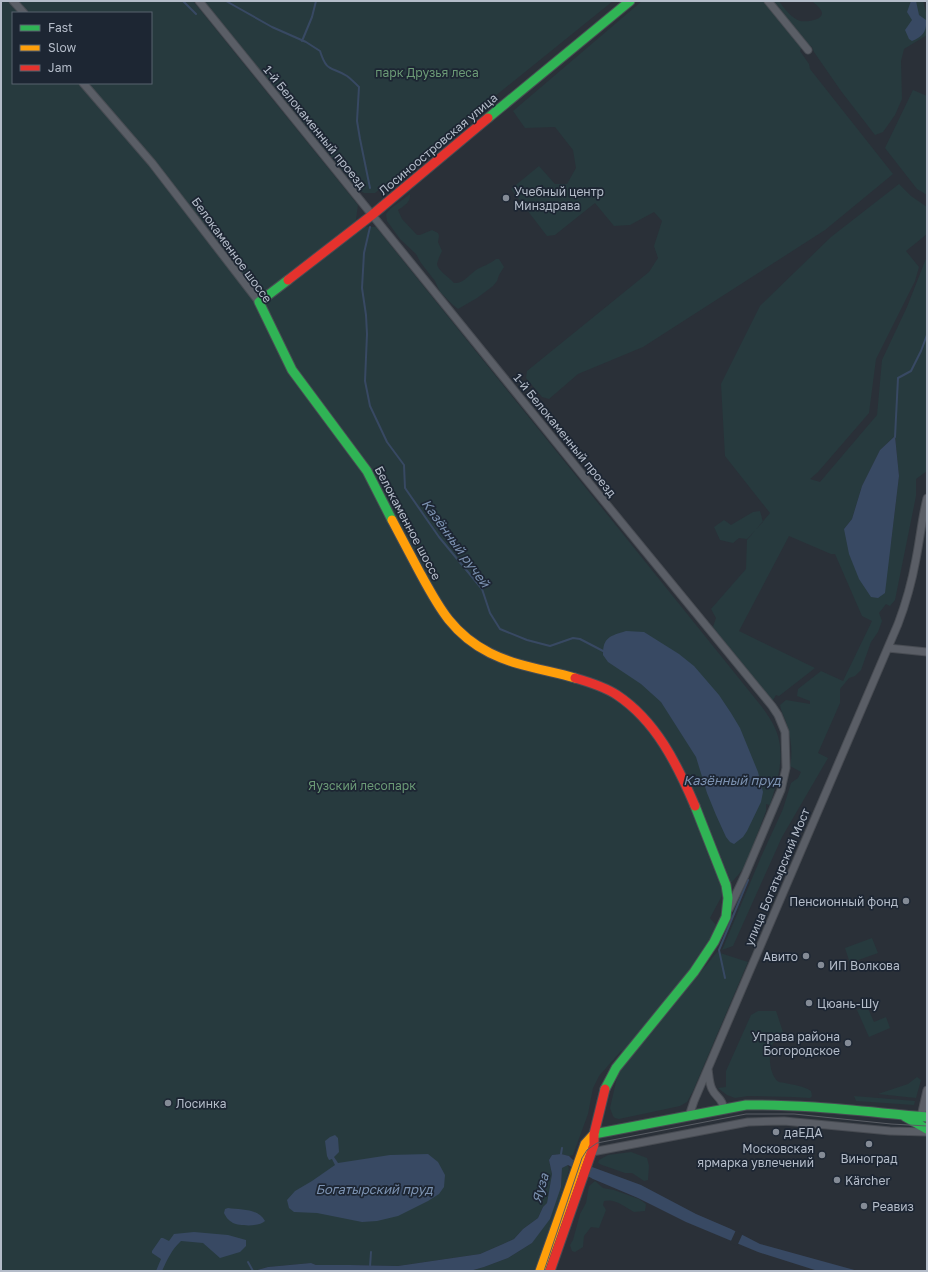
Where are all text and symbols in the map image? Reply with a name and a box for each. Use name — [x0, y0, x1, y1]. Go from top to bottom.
legend — [12, 12, 152, 84]
text: Fast — [48, 20, 73, 35]
text: Slow — [48, 40, 76, 55]
text: Jam — [48, 60, 72, 75]
street label: 1-й Белокаменный проезд — [260, 62, 370, 192]
park label: парк Друзья леса — [375, 65, 479, 80]
street label: Лосиноостровская улица — [376, 90, 500, 198]
place label: Учебный центр Минздрава — [514, 184, 604, 213]
marker: Учебный центр Минздрава — [501, 193, 511, 203]
street label: Белокаменное шоссе — [189, 194, 275, 306]
street label: 1-й Белокаменный проезд — [510, 370, 620, 500]
street label: Белокаменное шоссе — [372, 463, 444, 583]
water label: Казённый ручей — [419, 496, 494, 591]
water label: Казённый пруд — [683, 772, 782, 788]
park label: Яузский лесопарк — [308, 778, 416, 793]
street label: улица Богатырский Мост — [741, 806, 813, 948]
place label: Пенсионный фонд — [789, 894, 898, 909]
marker: Пенсионный фонд — [901, 896, 911, 906]
place label: Авито — [763, 949, 798, 964]
marker: Авито — [801, 951, 811, 961]
place label: ИП Волкова — [829, 958, 900, 973]
marker: ИП Волкова — [816, 960, 826, 970]
place label: Цюань-Шу — [817, 996, 879, 1011]
marker: Цюань-Шу — [804, 998, 814, 1008]
place label: Управа района Богородское — [752, 1029, 840, 1058]
marker: Управа района Богородское — [843, 1038, 853, 1048]
place label: Лосинка — [176, 1096, 227, 1111]
marker: Лосинка — [163, 1098, 173, 1108]
place label: даЕДА — [784, 1125, 823, 1140]
marker: даЕДА — [771, 1127, 781, 1137]
marker: Виноград — [864, 1139, 874, 1149]
place label: Московская ярмарка увлечений — [697, 1141, 814, 1170]
marker: Московская ярмарка увлечений — [817, 1150, 827, 1160]
place label: Виноград — [841, 1151, 897, 1166]
water label: Яуза — [528, 1171, 552, 1205]
place label: Kärcher — [845, 1173, 890, 1188]
marker: Kärcher — [832, 1175, 842, 1185]
water label: Богатырский пруд — [315, 1181, 434, 1197]
place label: Реавиз — [872, 1199, 914, 1214]
marker: Реавиз — [859, 1201, 869, 1211]

